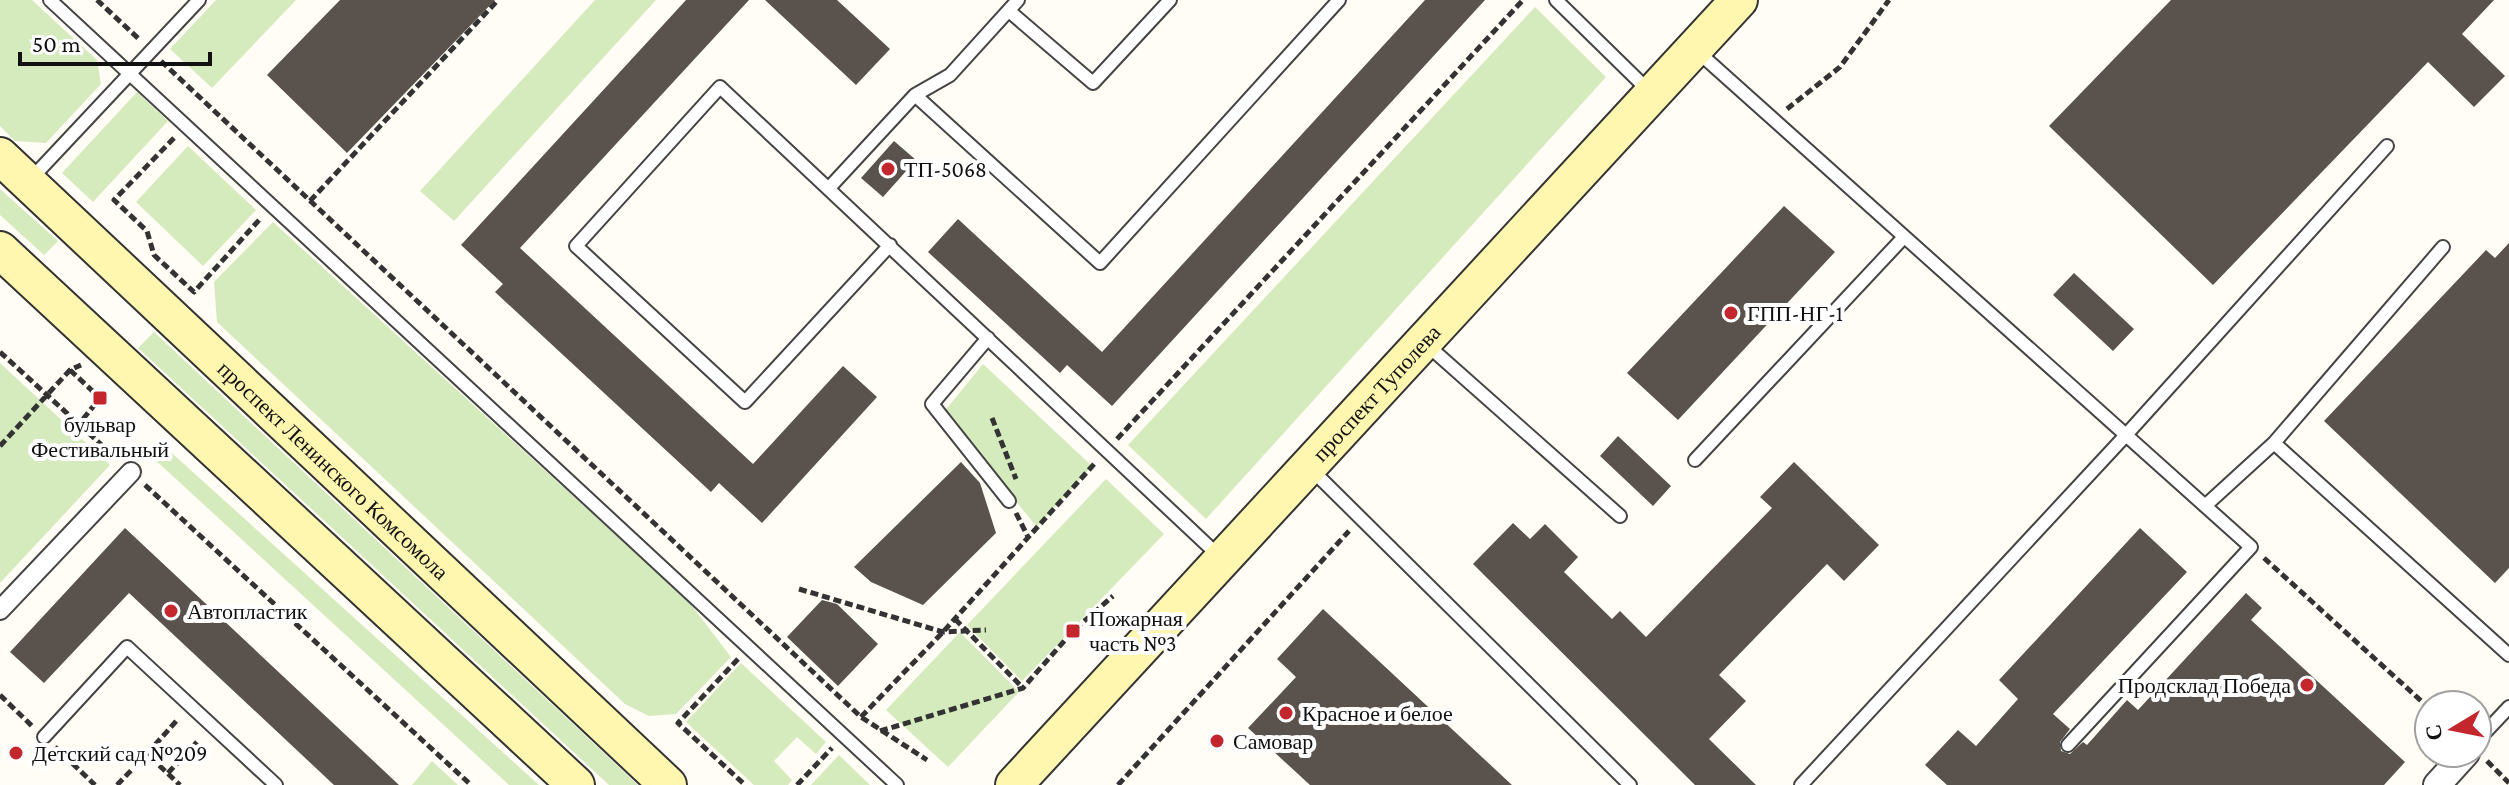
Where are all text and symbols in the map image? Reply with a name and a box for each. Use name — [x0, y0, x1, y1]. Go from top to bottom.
scale bar — [20, 16, 210, 66]
text: 50 m — [32, 30, 81, 57]
place label: ТП-5068 — [904, 157, 987, 182]
marker: ТП-5068 — [879, 160, 897, 178]
place label: ГПП-НГ-1 — [1747, 301, 1843, 326]
marker: ГПП-НГ-1 — [1722, 304, 1740, 322]
street label: проспект Туполева — [1308, 320, 1446, 466]
street label: проспект Ленинского Комсомола — [213, 356, 454, 585]
marker: бульвар Фестивальный — [91, 389, 109, 407]
place label: бульвар Фестивальный — [31, 412, 169, 462]
place label: Автопластик — [187, 599, 308, 624]
marker: Автопластик — [162, 602, 180, 620]
place label: Пожарная часть №3 — [1089, 606, 1183, 656]
marker: Пожарная часть №3 — [1064, 622, 1082, 640]
place label: Продсклад Победа — [2118, 673, 2291, 698]
marker: Продсклад Победа — [2298, 676, 2316, 694]
north arrow — [2413, 689, 2493, 769]
place label: Красное и белое — [1302, 701, 1453, 726]
marker: Красное и белое — [1277, 704, 1295, 722]
text: С — [2420, 722, 2447, 742]
place label: Самовар — [1233, 729, 1313, 754]
marker: Самовар — [1208, 732, 1226, 750]
place label: Детский сад №209 — [32, 741, 207, 766]
marker: Детский сад №209 — [7, 744, 25, 762]

